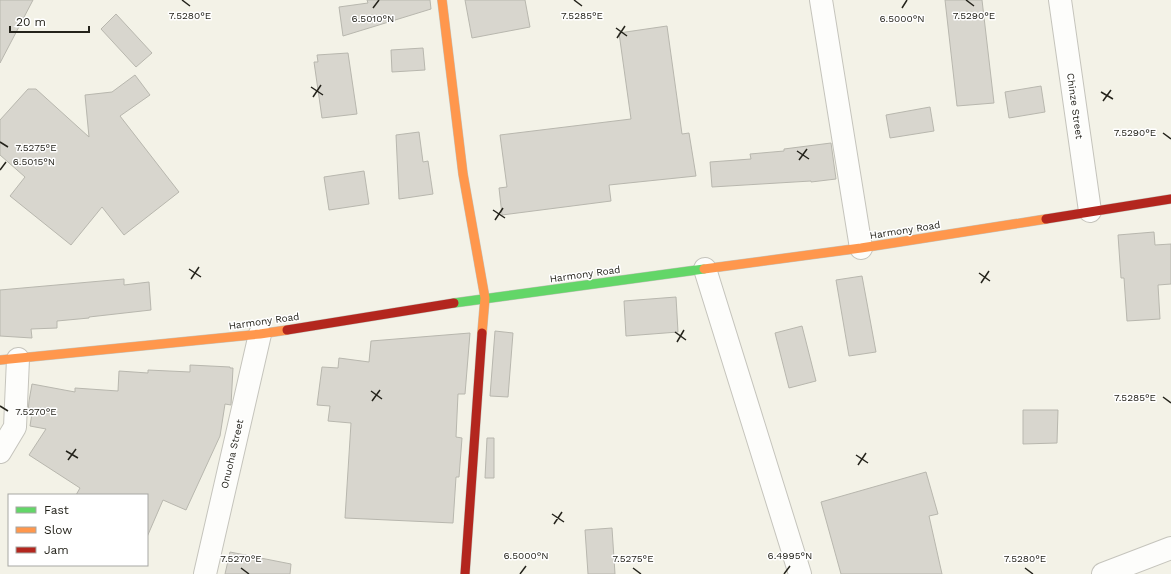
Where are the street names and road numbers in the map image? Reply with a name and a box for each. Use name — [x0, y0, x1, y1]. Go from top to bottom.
street label: Chinze Street — [1065, 72, 1085, 140]
street label: Harmony Road — [869, 219, 941, 241]
street label: Harmony Road — [549, 264, 621, 284]
street label: Harmony Road — [228, 311, 300, 331]
street label: Onuoha Street — [219, 417, 246, 490]

